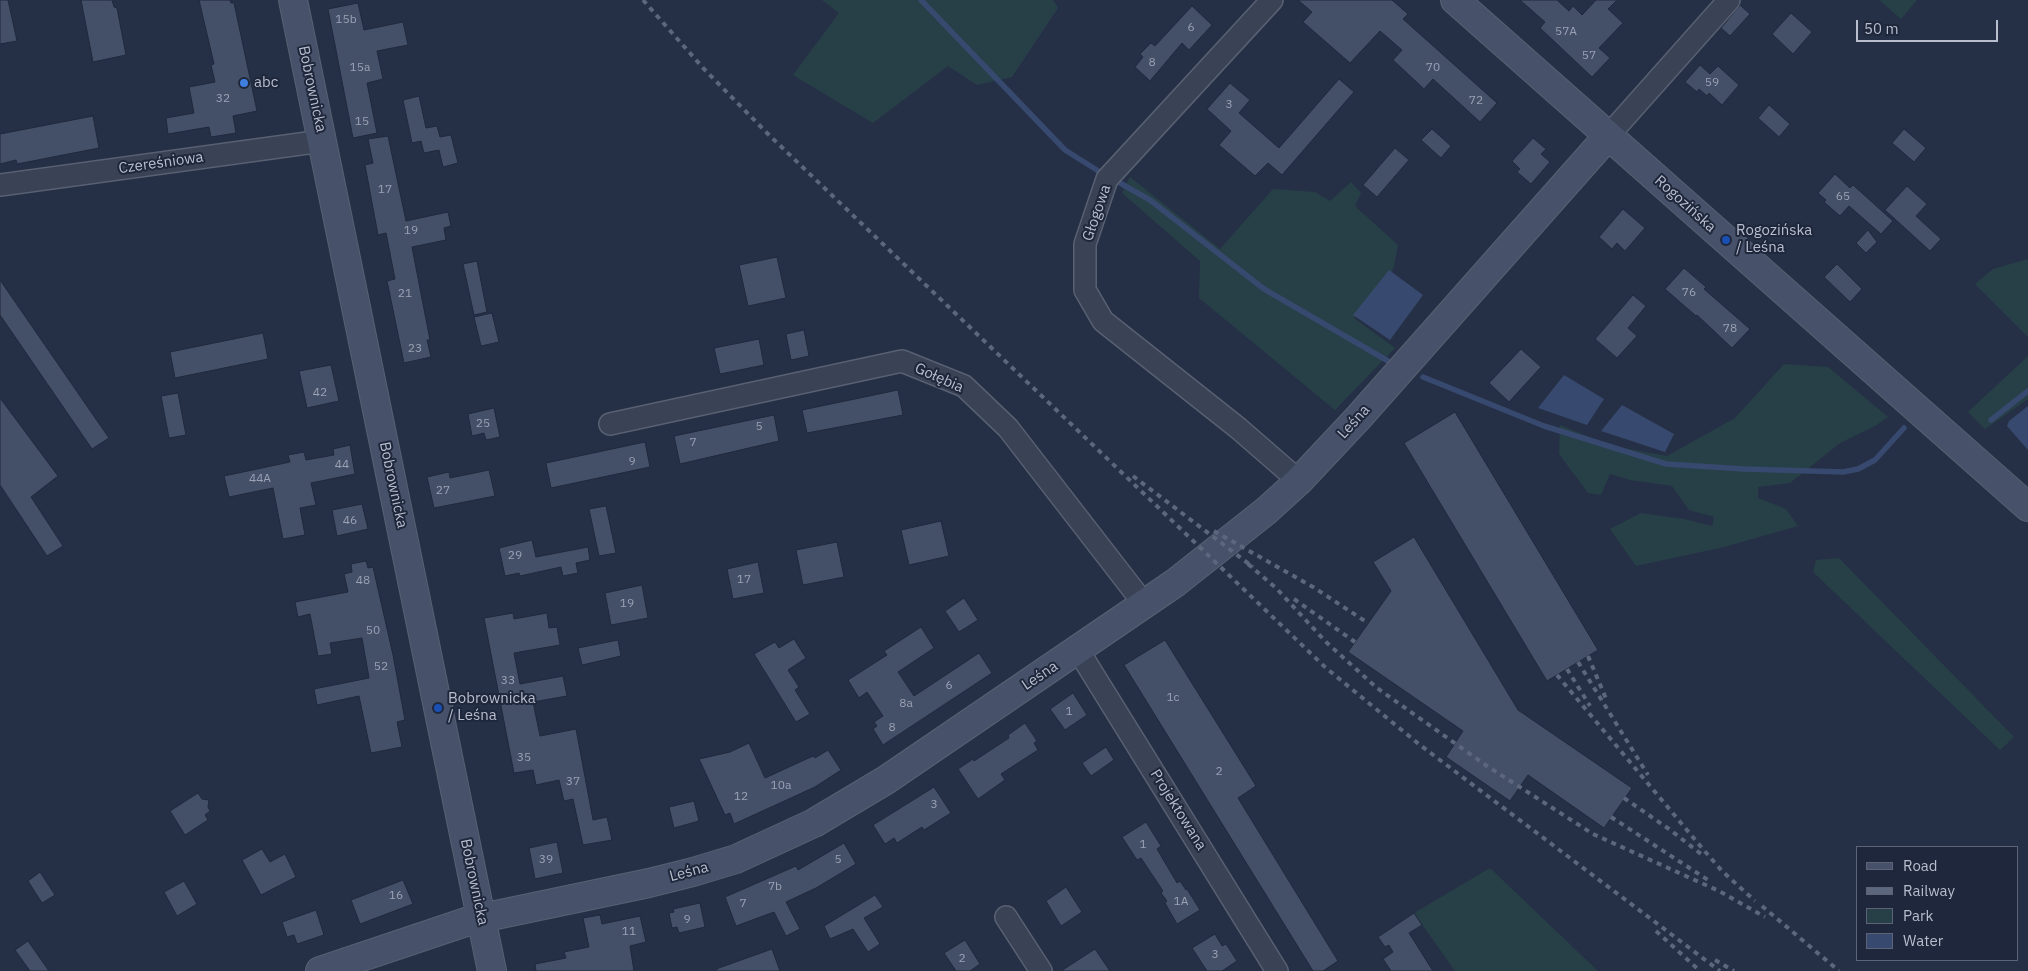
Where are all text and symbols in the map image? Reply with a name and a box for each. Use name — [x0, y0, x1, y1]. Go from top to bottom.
scale bar — [1858, 10, 2000, 42]
house number: 15b — [335, 13, 357, 27]
text: 50 m — [1864, 19, 1899, 38]
house number: 6 — [1187, 21, 1195, 35]
house number: 57A — [1555, 25, 1577, 39]
street label: Bobrownicka — [294, 44, 330, 134]
house number: 57 — [1582, 49, 1596, 63]
house number: 8 — [1148, 56, 1156, 70]
house number: 15a — [350, 61, 370, 75]
house number: 70 — [1426, 61, 1440, 75]
place label: abc — [254, 74, 278, 92]
house number: 59 — [1705, 76, 1719, 90]
marker: abc — [238, 77, 250, 89]
house number: 32 — [216, 92, 230, 106]
house number: 72 — [1469, 94, 1483, 108]
house number: 3 — [1225, 98, 1233, 112]
house number: 15 — [355, 115, 369, 129]
street label: Czereśniowa — [118, 148, 204, 178]
street label: Rogozińska — [1651, 172, 1719, 236]
street label: Głogowa — [1079, 182, 1115, 244]
house number: 17 — [378, 183, 392, 197]
house number: 65 — [1836, 190, 1850, 204]
place label: Rogozińska / Leśna — [1736, 222, 1812, 257]
house number: 19 — [404, 224, 418, 238]
marker: Rogozińska / Leśna — [1720, 234, 1732, 246]
house number: 76 — [1682, 286, 1696, 300]
house number: 21 — [398, 287, 412, 301]
house number: 78 — [1723, 322, 1737, 336]
house number: 23 — [408, 342, 422, 356]
street label: Gołębia — [912, 359, 966, 397]
house number: 42 — [313, 386, 327, 400]
street label: Leśna — [1334, 401, 1374, 443]
house number: 25 — [476, 417, 490, 431]
house number: 5 — [755, 420, 763, 434]
house number: 7 — [689, 436, 697, 450]
street label: Bobrownicka — [375, 440, 411, 530]
house number: 9 — [628, 455, 636, 469]
house number: 44 — [335, 458, 349, 472]
house number: 44A — [249, 472, 271, 486]
house number: 27 — [436, 484, 450, 498]
house number: 46 — [343, 514, 357, 528]
house number: 29 — [508, 549, 522, 563]
house number: 17 — [737, 573, 751, 587]
house number: 48 — [356, 574, 370, 588]
house number: 19 — [620, 597, 634, 611]
house number: 50 — [366, 624, 380, 638]
street label: Leśna — [1019, 658, 1061, 694]
house number: 52 — [374, 660, 388, 674]
house number: 33 — [501, 674, 515, 688]
house number: 6 — [945, 679, 953, 693]
place label: Bobrownicka / Leśna — [448, 690, 536, 725]
house number: 1c — [1166, 691, 1180, 705]
house number: 8a — [899, 697, 913, 711]
marker: Bobrownicka / Leśna — [432, 702, 444, 714]
house number: 1 — [1065, 705, 1073, 719]
house number: 8 — [888, 721, 896, 735]
house number: 35 — [517, 751, 531, 765]
house number: 2 — [1215, 765, 1223, 779]
street label: Projektowana — [1146, 766, 1210, 854]
house number: 37 — [566, 775, 580, 789]
house number: 10a — [771, 779, 791, 793]
house number: 12 — [734, 790, 748, 804]
house number: 3 — [930, 798, 938, 812]
street label: Bobrownicka — [456, 837, 492, 927]
house number: 1 — [1139, 838, 1147, 852]
legend — [1856, 846, 2018, 961]
house number: 39 — [539, 853, 553, 867]
house number: 5 — [834, 853, 842, 867]
text: Road — [1903, 856, 1938, 875]
street label: Leśna — [668, 858, 710, 886]
house number: 7b — [768, 880, 782, 894]
text: Railway — [1903, 881, 1955, 900]
house number: 16 — [389, 889, 403, 903]
house number: 1A — [1174, 895, 1188, 909]
house number: 7 — [739, 897, 747, 911]
text: Park — [1903, 906, 1933, 925]
house number: 9 — [683, 913, 691, 927]
house number: 11 — [622, 925, 636, 939]
text: Water — [1903, 931, 1943, 950]
house number: 3 — [1211, 948, 1219, 962]
house number: 2 — [958, 952, 966, 966]

